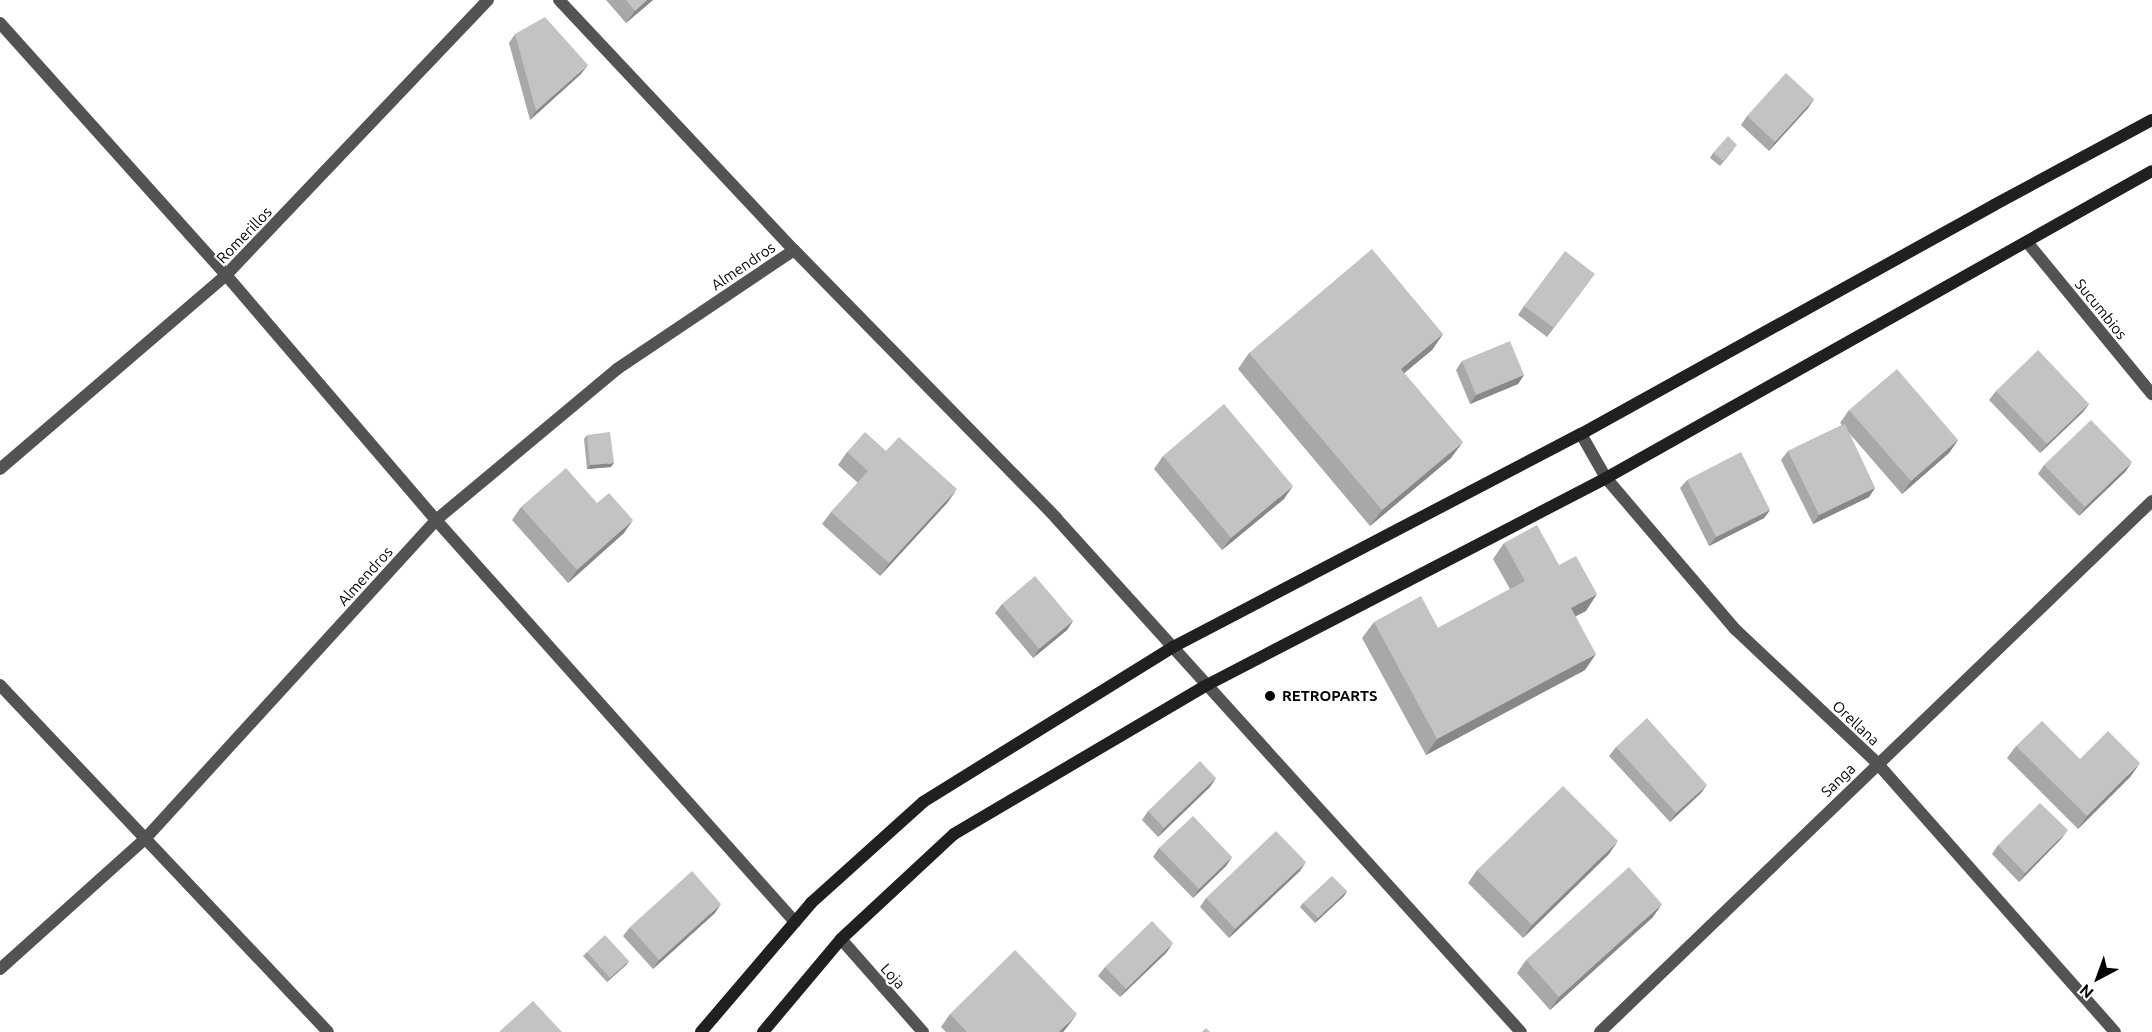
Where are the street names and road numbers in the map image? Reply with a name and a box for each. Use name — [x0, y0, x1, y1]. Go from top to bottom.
street label: Romerillos — [213, 203, 275, 267]
street label: Almendros — [708, 238, 778, 294]
street label: Sucumbios — [2071, 275, 2131, 343]
street label: Almendros — [334, 543, 396, 609]
street label: Orellana — [1829, 697, 1883, 749]
street label: Sanga — [1817, 759, 1859, 801]
street label: Loja — [877, 960, 909, 992]

